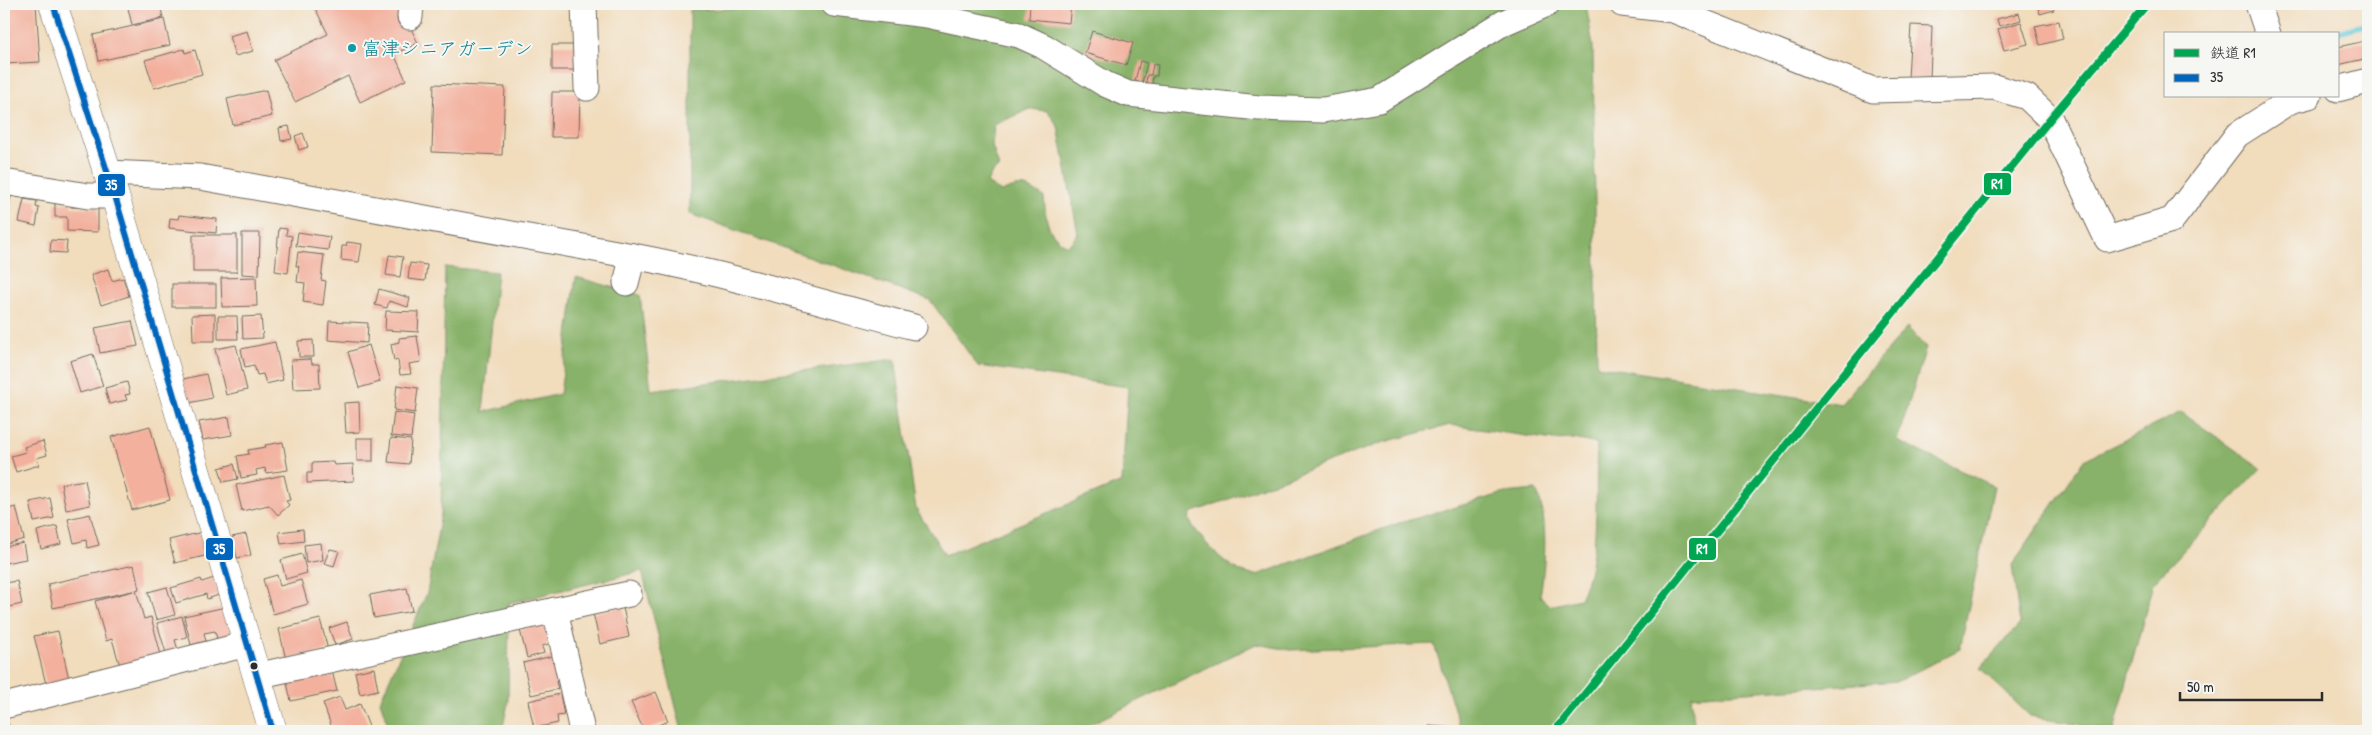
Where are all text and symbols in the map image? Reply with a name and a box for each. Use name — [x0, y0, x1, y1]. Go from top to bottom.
legend — [2164, 32, 2340, 98]
place label: 富津シニアガーデン — [362, 35, 533, 61]
marker: 富津シニアガーデン — [346, 42, 358, 54]
text: 鉄道 R1 — [2210, 42, 2256, 63]
text: 35 — [2210, 66, 2224, 87]
line badge: R1 — [1983, 172, 2012, 196]
line badge: 35 — [97, 173, 126, 197]
text: R1 — [1991, 174, 2003, 193]
text: 35 — [105, 175, 117, 194]
line badge: 35 — [205, 537, 234, 561]
line badge: R1 — [1688, 537, 1717, 561]
text: 35 — [213, 539, 225, 558]
text: R1 — [1696, 539, 1708, 558]
unlabelled marker — [249, 661, 259, 671]
scale bar — [2180, 670, 2322, 702]
text: 50 m — [2187, 676, 2214, 697]

